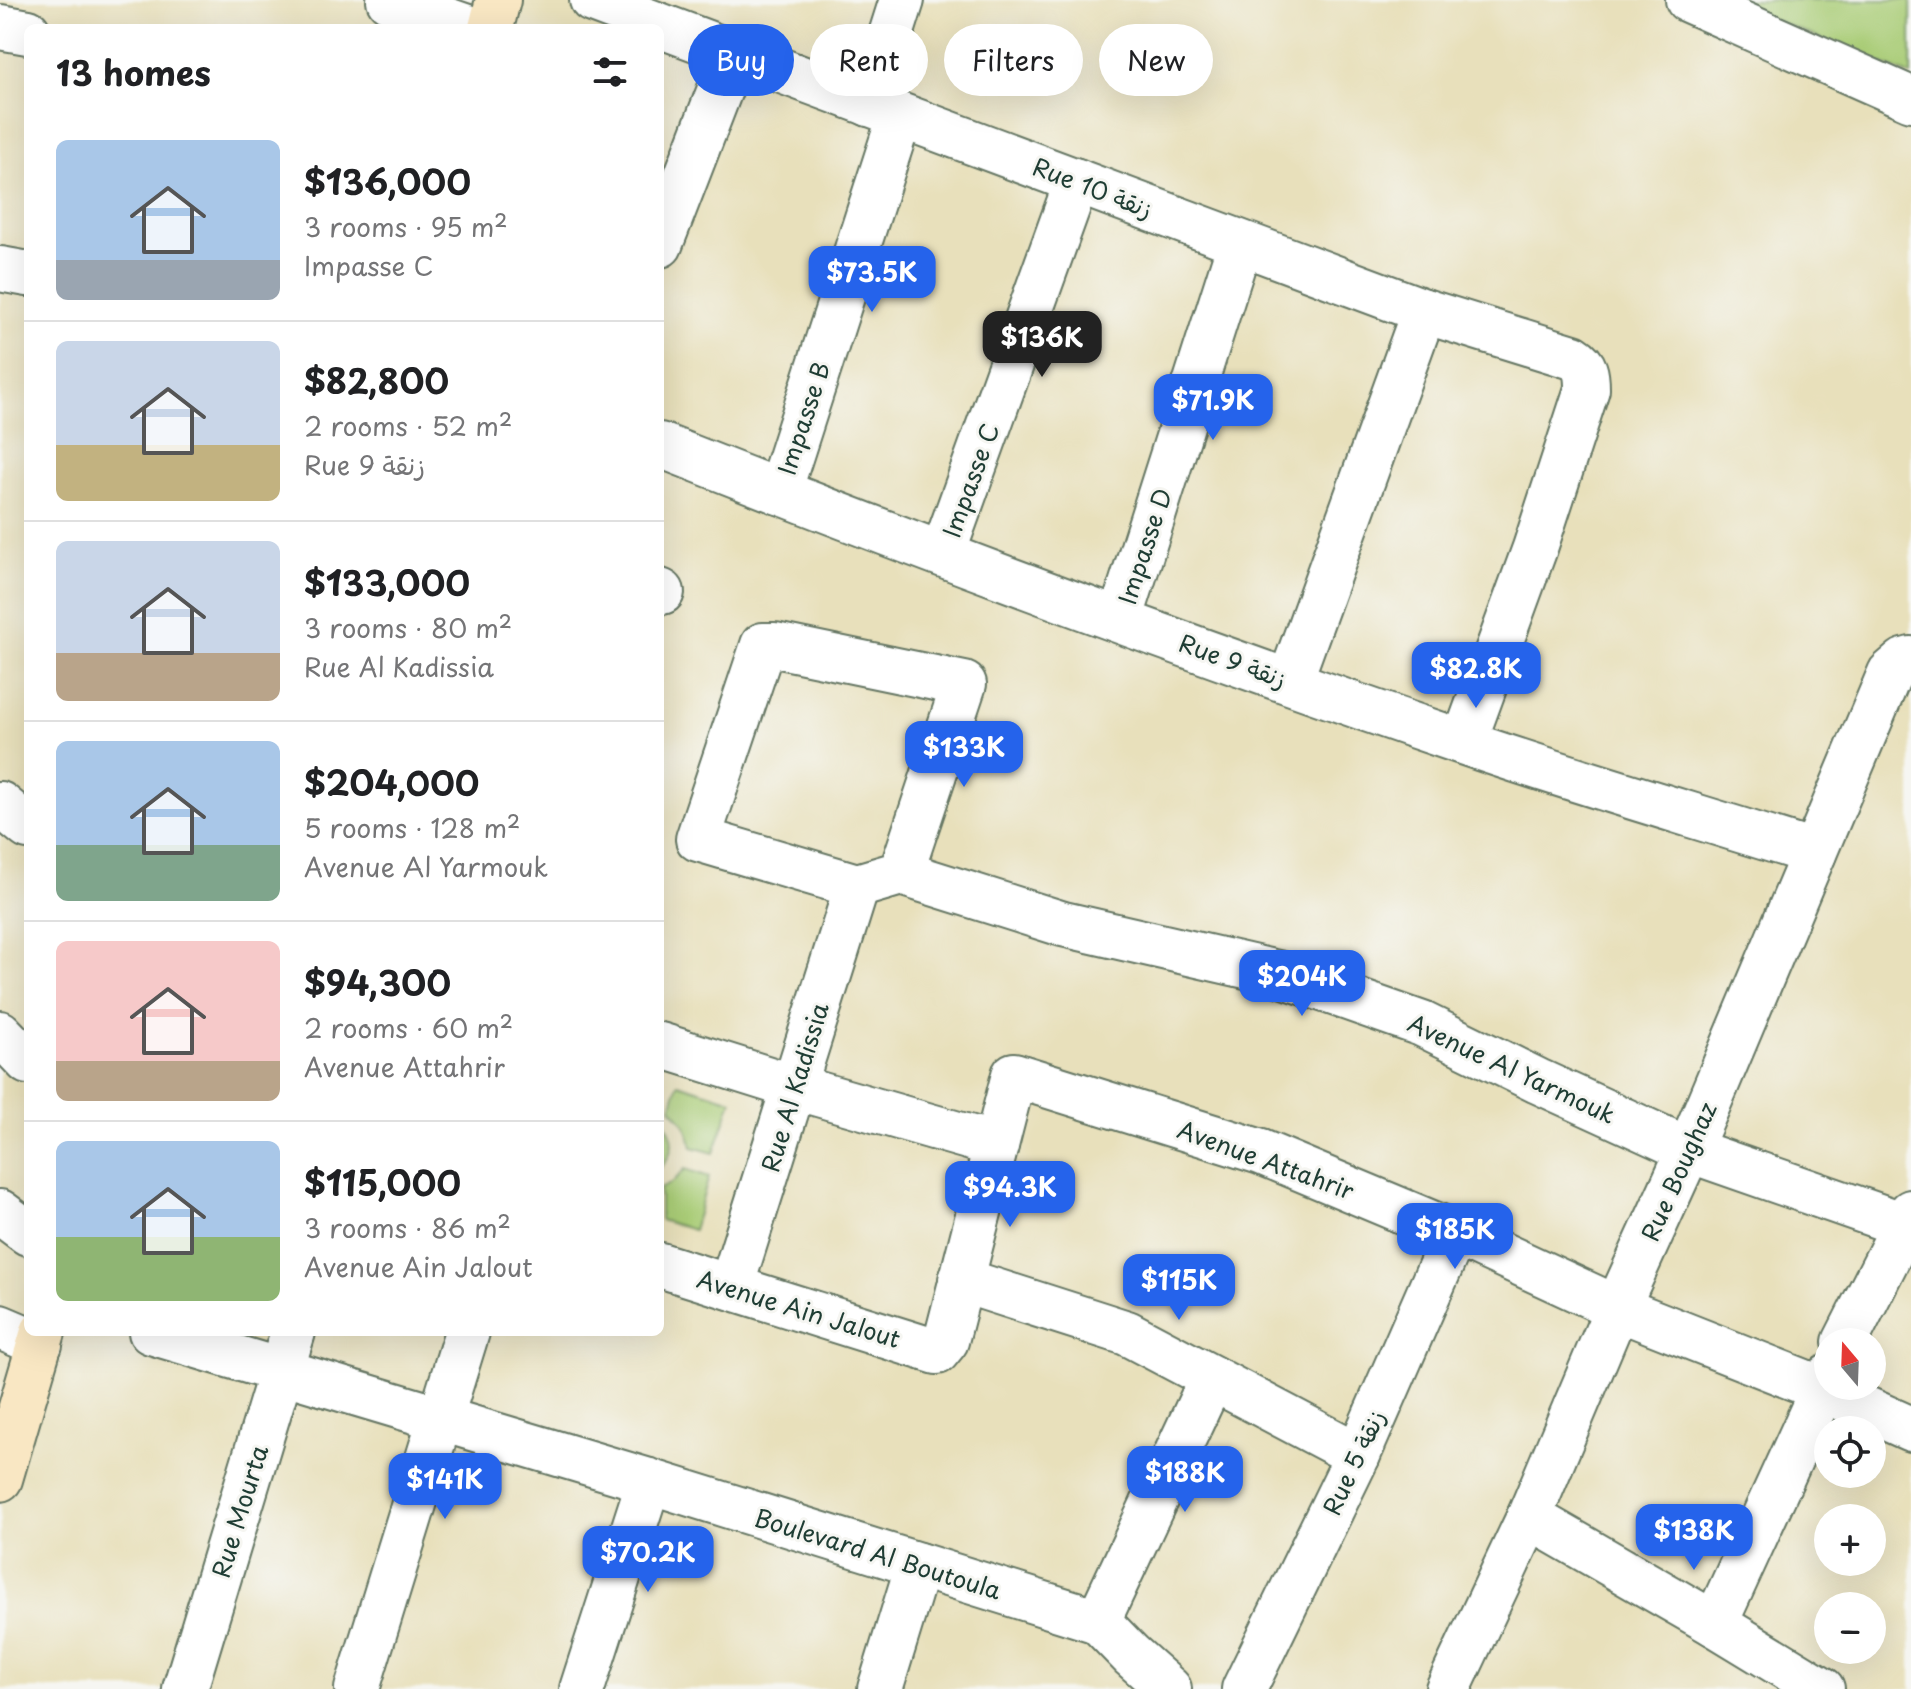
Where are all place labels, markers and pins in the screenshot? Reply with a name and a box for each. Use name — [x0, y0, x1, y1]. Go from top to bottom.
pin: $73.5K — [807, 246, 937, 314]
pin: $136K — [986, 311, 1098, 379]
pin: $71.9K — [1148, 374, 1278, 442]
pin: $82.8K — [1411, 642, 1541, 710]
pin: $133K — [908, 721, 1020, 789]
pin: $204K — [1246, 950, 1358, 1018]
pin: $94.3K — [945, 1161, 1075, 1229]
pin: $185K — [1399, 1203, 1511, 1271]
pin: $115K — [1123, 1254, 1235, 1322]
pin: $188K — [1129, 1446, 1241, 1514]
pin: $141K — [389, 1453, 501, 1521]
pin: $138K — [1638, 1504, 1750, 1572]
pin: $70.2K — [583, 1526, 713, 1594]

